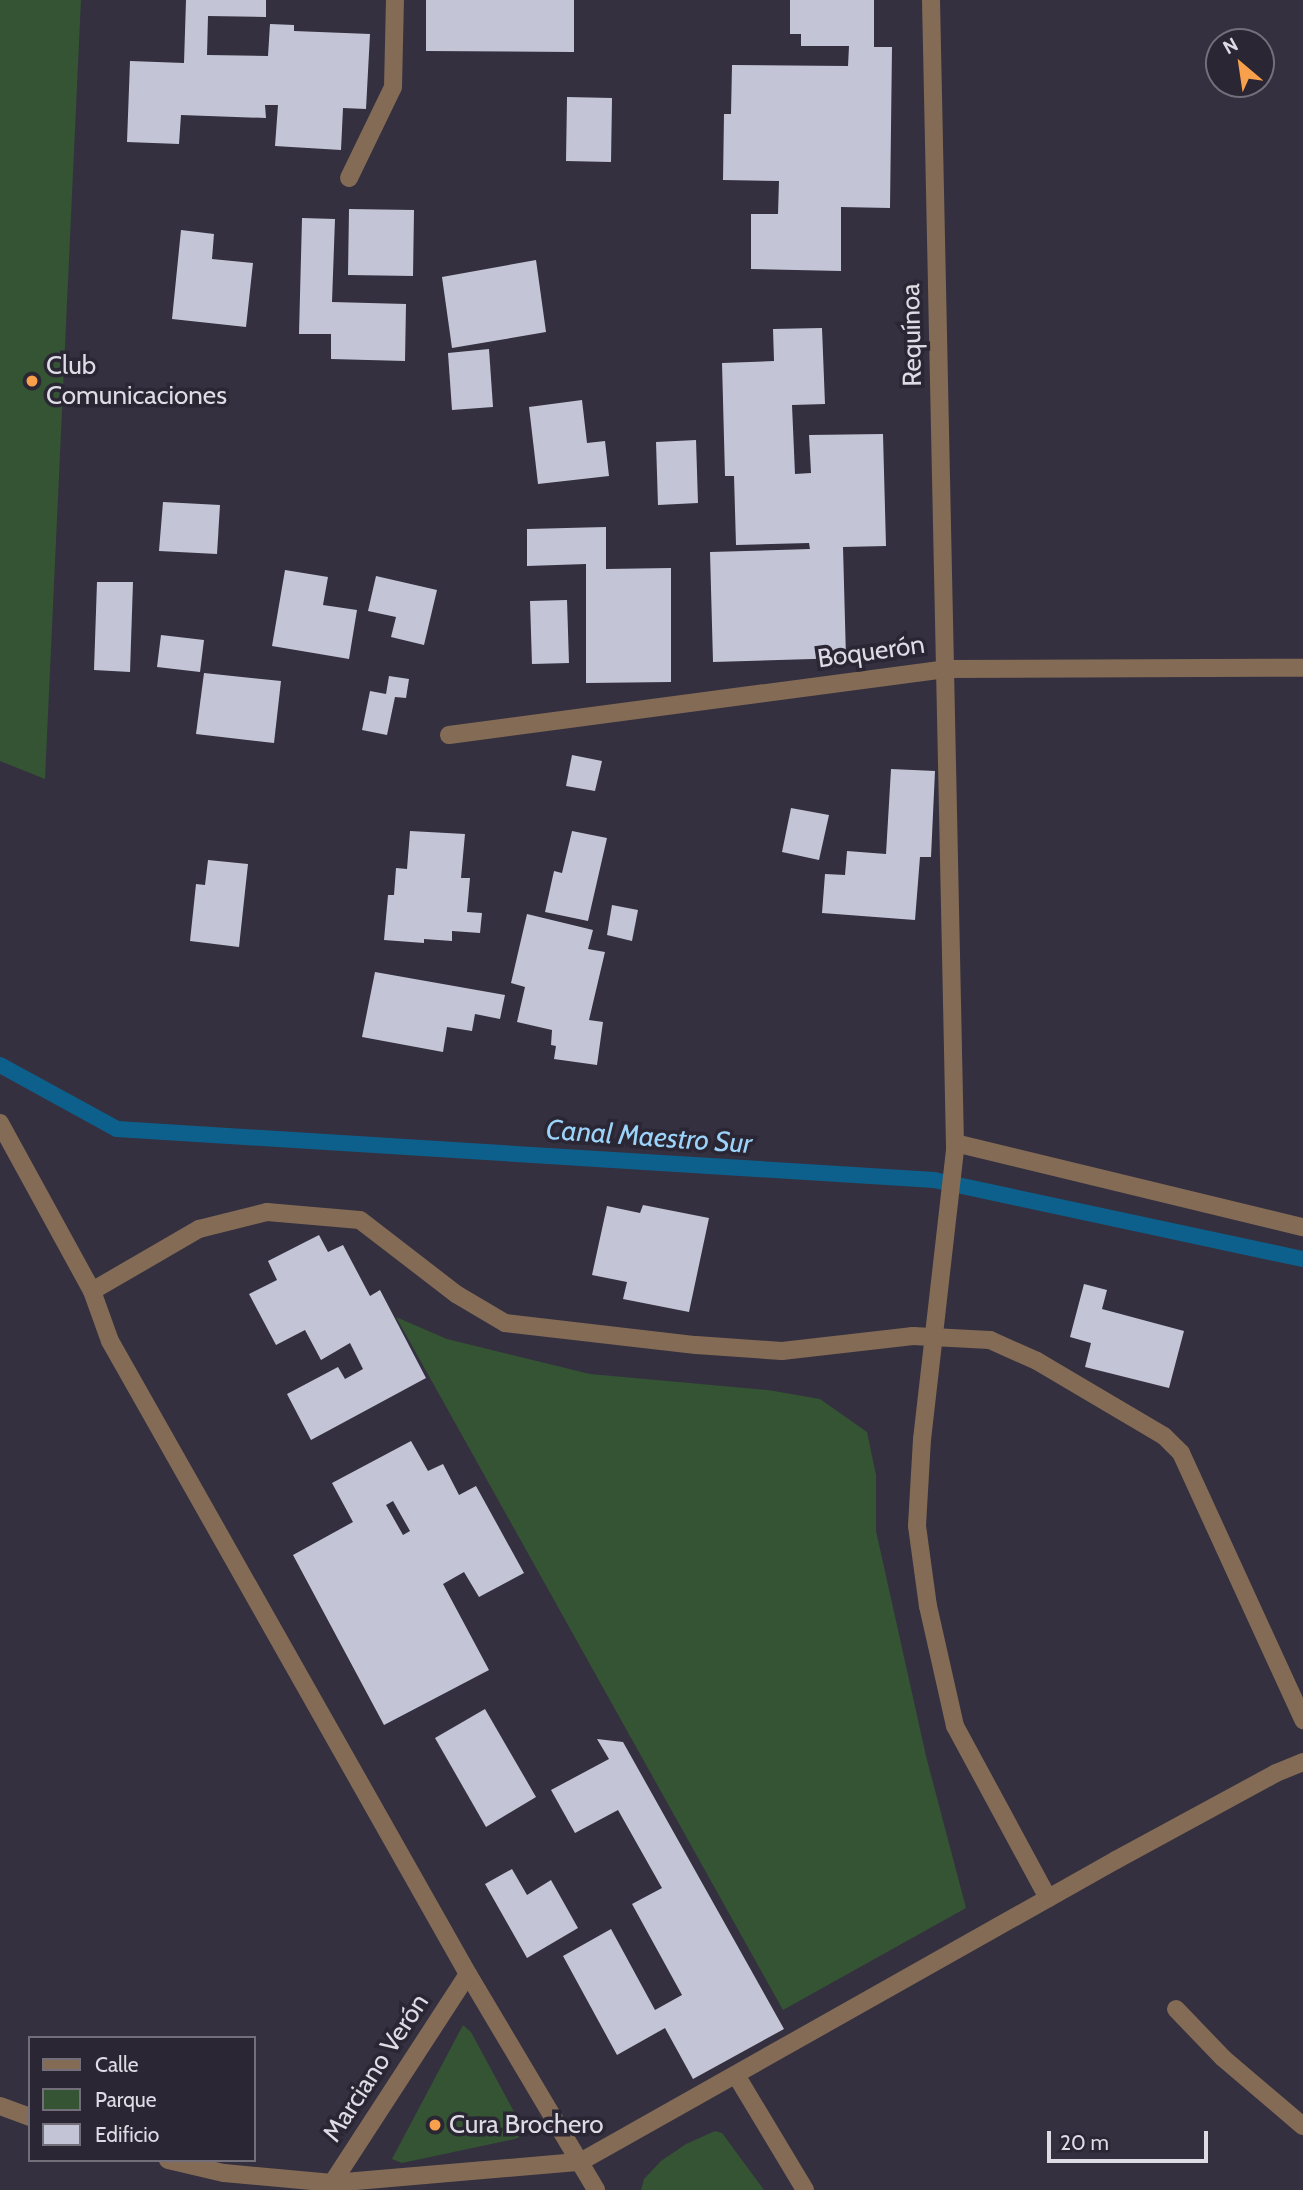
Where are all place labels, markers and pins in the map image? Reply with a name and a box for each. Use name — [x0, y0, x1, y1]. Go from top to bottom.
place label: Club Comunicaciones — [46, 350, 227, 412]
marker: Club Comunicaciones — [24, 373, 40, 389]
place label: Cura Brochero — [449, 2109, 604, 2141]
marker: Cura Brochero — [427, 2117, 443, 2133]

